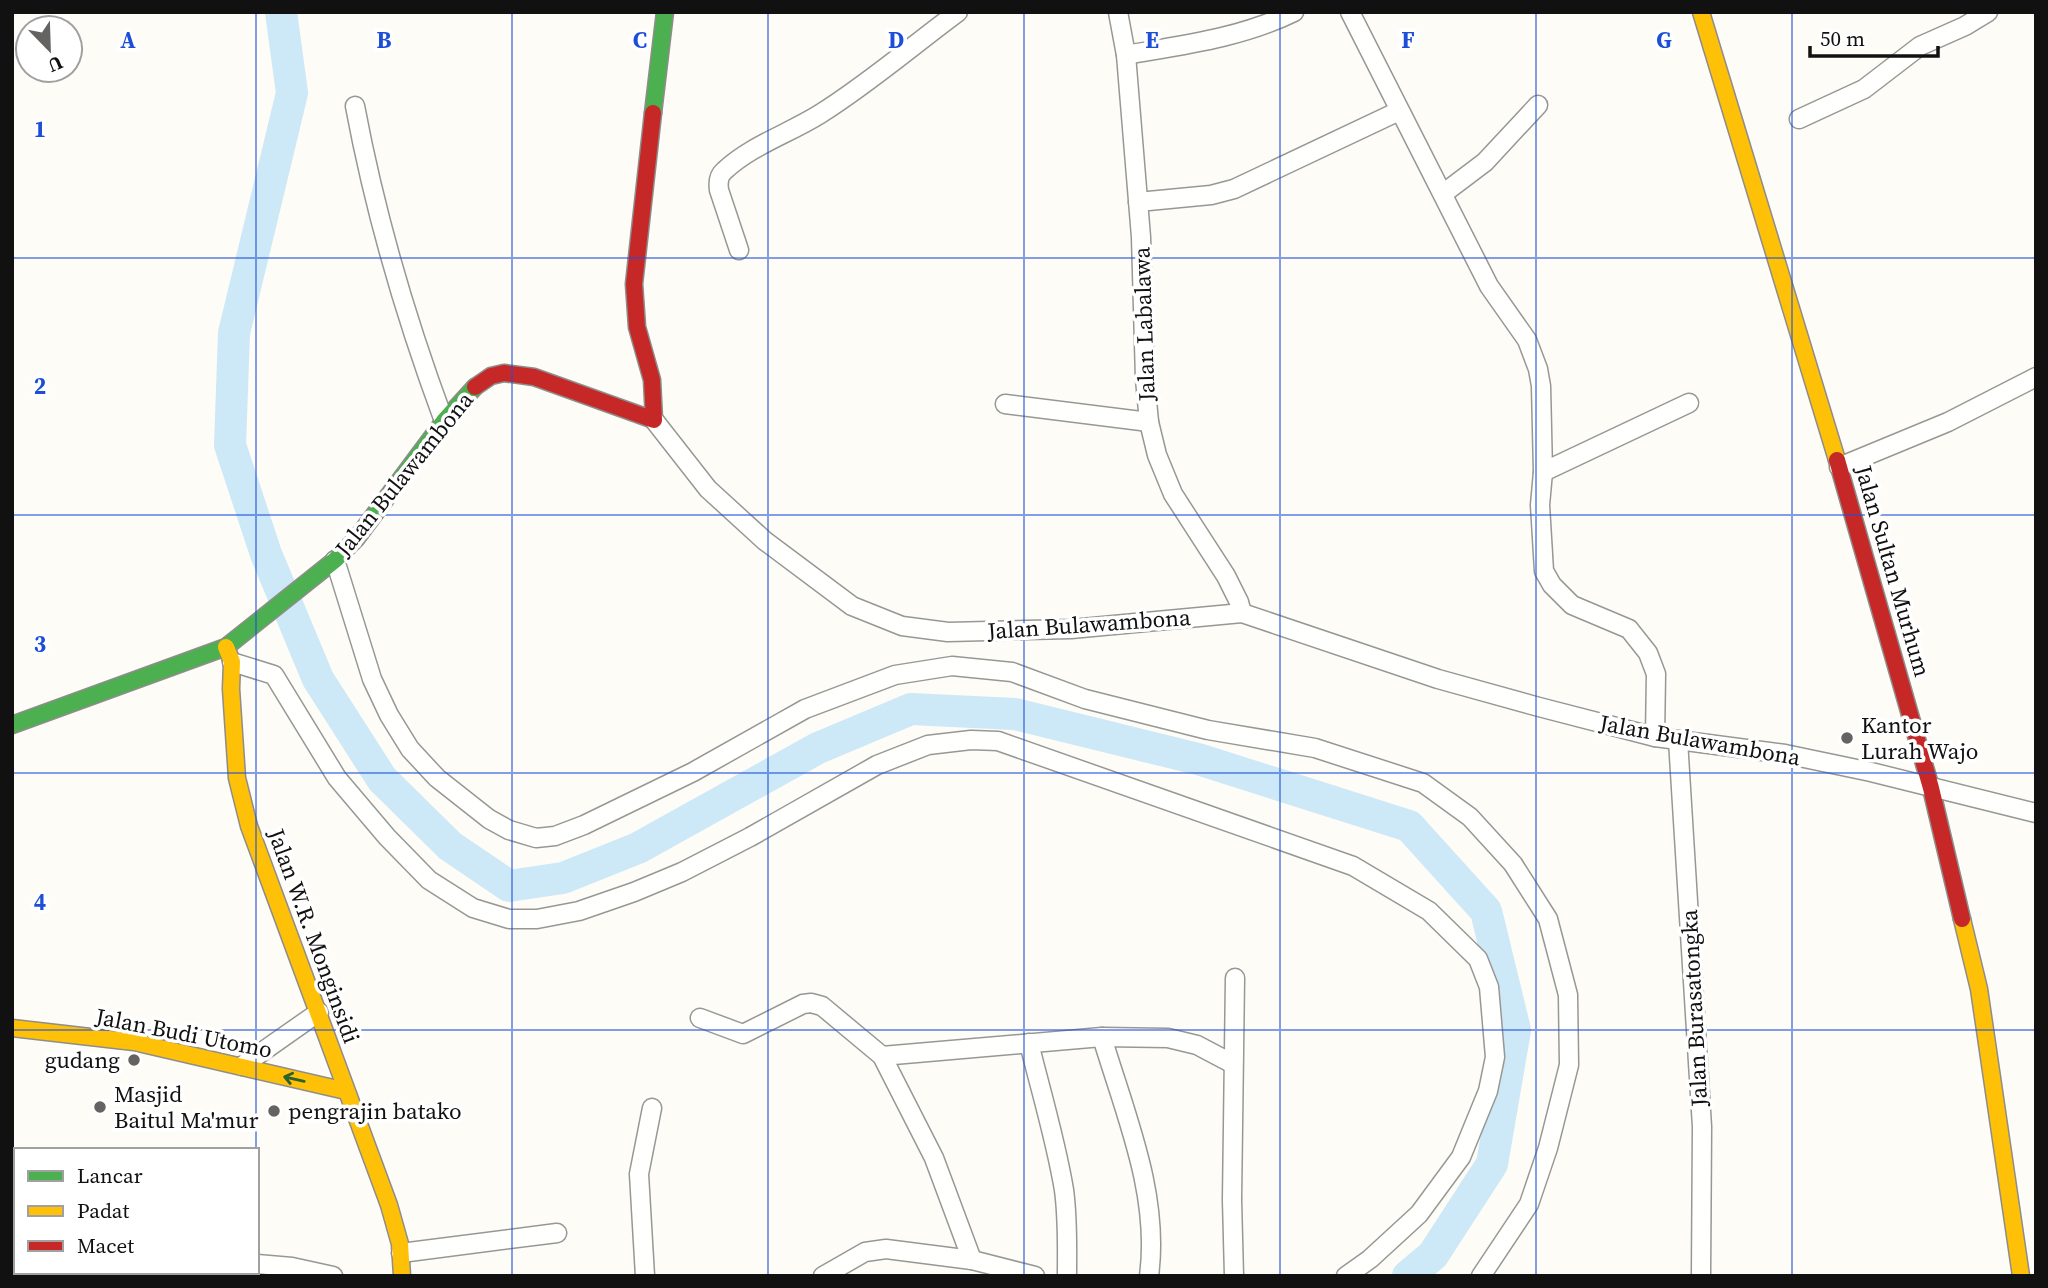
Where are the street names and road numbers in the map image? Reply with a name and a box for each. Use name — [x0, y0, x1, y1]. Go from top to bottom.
street label: Jalan Labalawa — [1125, 246, 1163, 403]
street label: Jalan Bulawambona — [327, 385, 481, 564]
street label: Jalan Sultan Murhum — [1847, 461, 1939, 681]
street label: Jalan Bulawambona — [985, 601, 1192, 647]
street label: Jalan Bulawambona — [1596, 706, 1803, 773]
street label: Jalan W.R. Monginsidi — [260, 823, 368, 1048]
street label: Jalan Burasatongka — [1673, 908, 1715, 1108]
street label: Jalan Budi Utomo — [92, 1000, 275, 1066]

